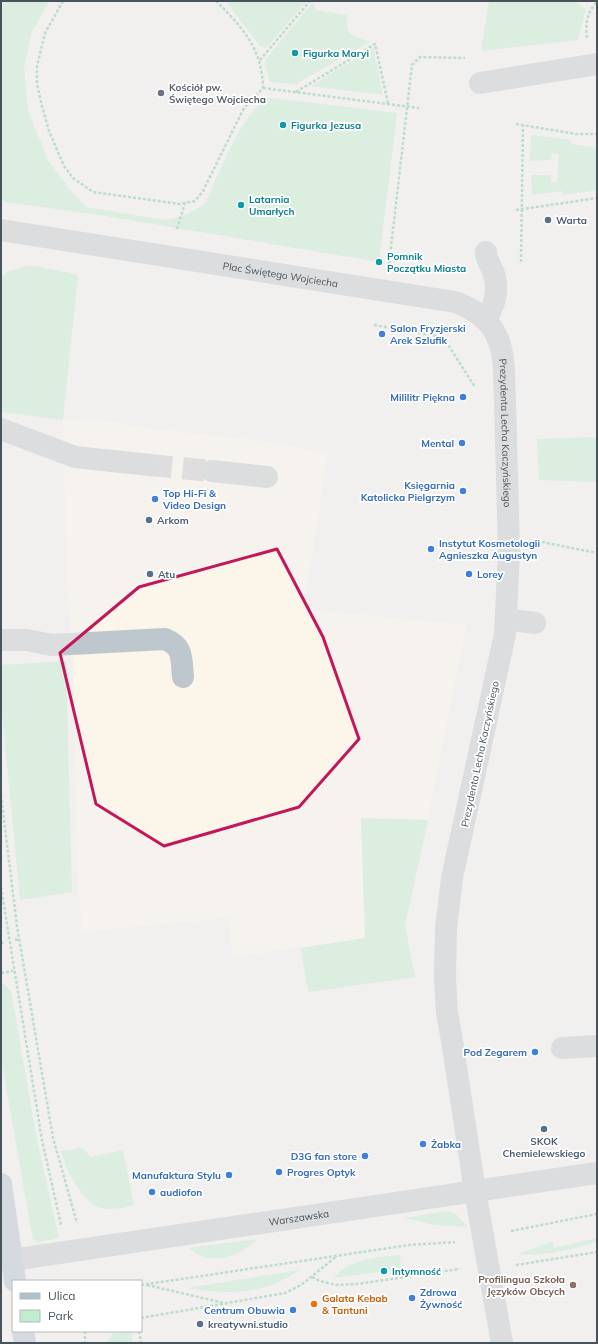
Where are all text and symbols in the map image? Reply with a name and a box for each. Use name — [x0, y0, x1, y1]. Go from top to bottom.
place label: Figurka Maryi — [303, 47, 369, 60]
marker: Figurka Maryi — [290, 48, 300, 58]
place label: Kościół pw. Świętego Wojciecha — [169, 81, 266, 106]
marker: Kościół pw. Świętego Wojciecha — [156, 88, 166, 98]
place label: Figurka Jezusa — [291, 119, 361, 132]
marker: Figurka Jezusa — [278, 120, 288, 130]
place label: Latarnia Umarłych — [249, 193, 295, 218]
marker: Latarnia Umarłych — [236, 200, 246, 210]
place label: Warta — [556, 214, 587, 227]
marker: Warta — [543, 215, 553, 225]
place label: Pomnik Początku Miasta — [387, 250, 466, 275]
marker: Pomnik Początku Miasta — [374, 257, 384, 267]
street label: Plac Świętego Wojciecha — [222, 259, 339, 290]
place label: Salon Fryzjerski Arek Szlufik — [390, 322, 466, 347]
marker: Salon Fryzjerski Arek Szlufik — [377, 329, 387, 339]
street label: Prezydenta Lecha Kaczyńskiego — [497, 358, 514, 508]
place label: Mililitr Piękna — [390, 391, 455, 404]
marker: Mililitr Piękna — [458, 392, 468, 402]
place label: Mental — [421, 437, 454, 450]
marker: Mental — [457, 438, 467, 448]
place label: Księgarnia Katolicka Pielgrzym — [361, 479, 455, 504]
marker: Księgarnia Katolicka Pielgrzym — [458, 486, 468, 496]
place label: Top Hi-Fi & Video Design — [162, 487, 226, 512]
marker: Top Hi-Fi & Video Design — [150, 494, 160, 504]
place label: Arkom — [157, 514, 189, 527]
marker: Arkom — [144, 515, 154, 525]
place label: Instytut Kosmetologii Agnieszka Augustyn — [439, 537, 540, 562]
marker: Instytut Kosmetologii Agnieszka Augustyn — [426, 544, 436, 554]
place label: Atu — [158, 568, 175, 581]
place label: Lorey — [477, 568, 504, 581]
marker: Atu — [145, 569, 155, 579]
marker: Lorey — [464, 569, 474, 579]
street label: Prezydenta Lecha Kaczyńskiego — [458, 680, 502, 828]
place label: Pod Zegarem — [464, 1046, 527, 1059]
marker: Pod Zegarem — [530, 1047, 540, 1057]
marker: SKOK Chemielewskiego — [539, 1124, 549, 1134]
place label: SKOK Chemielewskiego — [503, 1135, 586, 1160]
place label: Żabka — [431, 1138, 461, 1151]
marker: Żabka — [418, 1139, 428, 1149]
place label: D3G fan store — [291, 1150, 358, 1163]
marker: D3G fan store — [360, 1151, 370, 1161]
place label: Progres Optyk — [287, 1166, 356, 1179]
marker: Progres Optyk — [274, 1167, 284, 1177]
place label: Manufaktura Stylu — [132, 1169, 221, 1182]
marker: Manufaktura Stylu — [224, 1170, 234, 1180]
place label: audiofon — [160, 1186, 202, 1199]
marker: audiofon — [147, 1187, 157, 1197]
street label: Warszawska — [268, 1206, 330, 1228]
place label: Intymność — [392, 1265, 441, 1278]
marker: Intymność — [379, 1266, 389, 1276]
place label: Profilingua Szkoła Języków Obcych — [478, 1273, 565, 1298]
legend — [12, 1280, 142, 1332]
marker: Profilingua Szkoła Języków Obcych — [568, 1280, 578, 1290]
place label: Zdrowa Żywność — [420, 1286, 462, 1311]
text: Ulica — [48, 1288, 76, 1303]
place label: Galata Kebab & Tantuni — [322, 1292, 388, 1317]
marker: Zdrowa Żywność — [407, 1293, 417, 1303]
marker: Galata Kebab & Tantuni — [309, 1299, 319, 1309]
place label: Centrum Obuwia — [204, 1304, 285, 1317]
marker: Centrum Obuwia — [288, 1305, 298, 1315]
text: Park — [48, 1308, 74, 1323]
place label: kreatywni.studio — [208, 1318, 288, 1331]
marker: kreatywni.studio — [195, 1319, 205, 1329]

